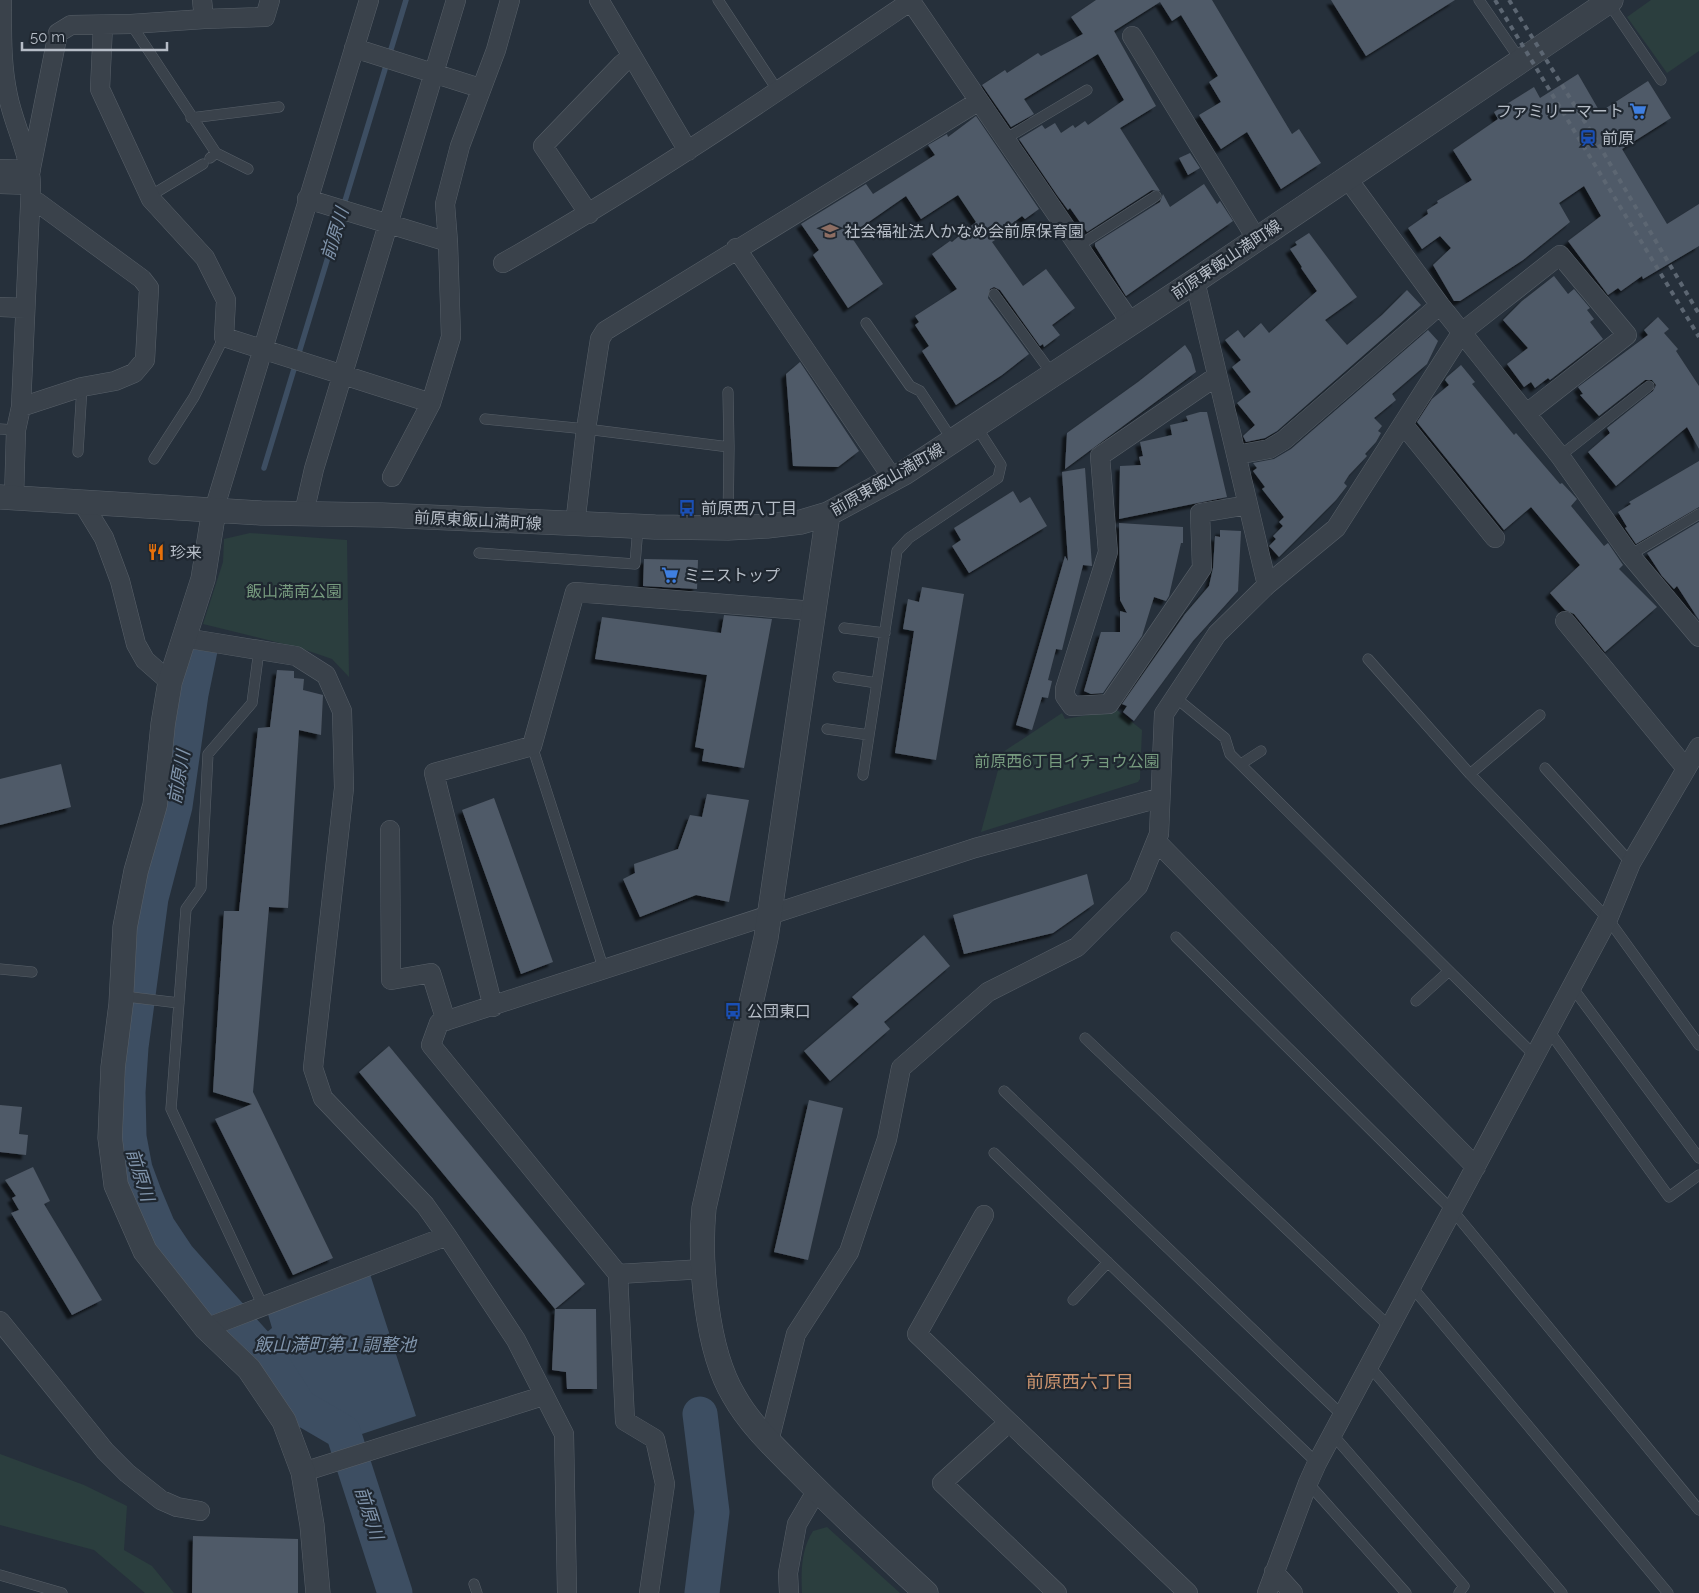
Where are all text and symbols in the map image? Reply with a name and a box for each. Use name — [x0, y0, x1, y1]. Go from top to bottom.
scale bar — [22, 20, 168, 52]
text: 50 m — [30, 28, 65, 46]
supermarket icon: ファミリーマート — [1628, 101, 1648, 121]
place label: ファミリーマート — [1496, 102, 1624, 121]
station icon: 前原 — [1578, 128, 1598, 148]
place label: 前原 — [1602, 129, 1634, 148]
water label: 前原川 — [317, 203, 353, 263]
street label: 前原東飯山満町線 — [1168, 216, 1285, 303]
school or university icon: 社会福祉法人かなめ会前原保育園 — [820, 221, 840, 241]
place label: 社会福祉法人かなめ会前原保育園 — [844, 222, 1084, 241]
street label: 前原東飯山満町線 — [827, 439, 947, 520]
bus stop icon: 前原西八丁目 — [677, 498, 697, 518]
place label: 前原西八丁目 — [701, 499, 797, 518]
street label: 前原東飯山満町線 — [414, 508, 542, 533]
restaurant icon: 珍来 — [146, 542, 166, 562]
place label: 珍来 — [170, 543, 202, 562]
supermarket icon: ミニストップ — [660, 565, 680, 585]
place label: ミニストップ — [684, 566, 780, 585]
park label: 飯山満南公園 — [246, 582, 342, 601]
water label: 前原川 — [163, 747, 194, 805]
park label: 前原西6丁目イチョウ公園 — [974, 752, 1160, 771]
bus stop icon: 公団東口 — [723, 1001, 743, 1021]
place label: 公団東口 — [747, 1002, 811, 1021]
water label: 前原川 — [123, 1146, 159, 1206]
water label: 飯山満町第１調整池 — [254, 1334, 418, 1355]
district label: 前原西六丁目 — [1026, 1371, 1134, 1392]
water label: 前原川 — [351, 1484, 388, 1544]

